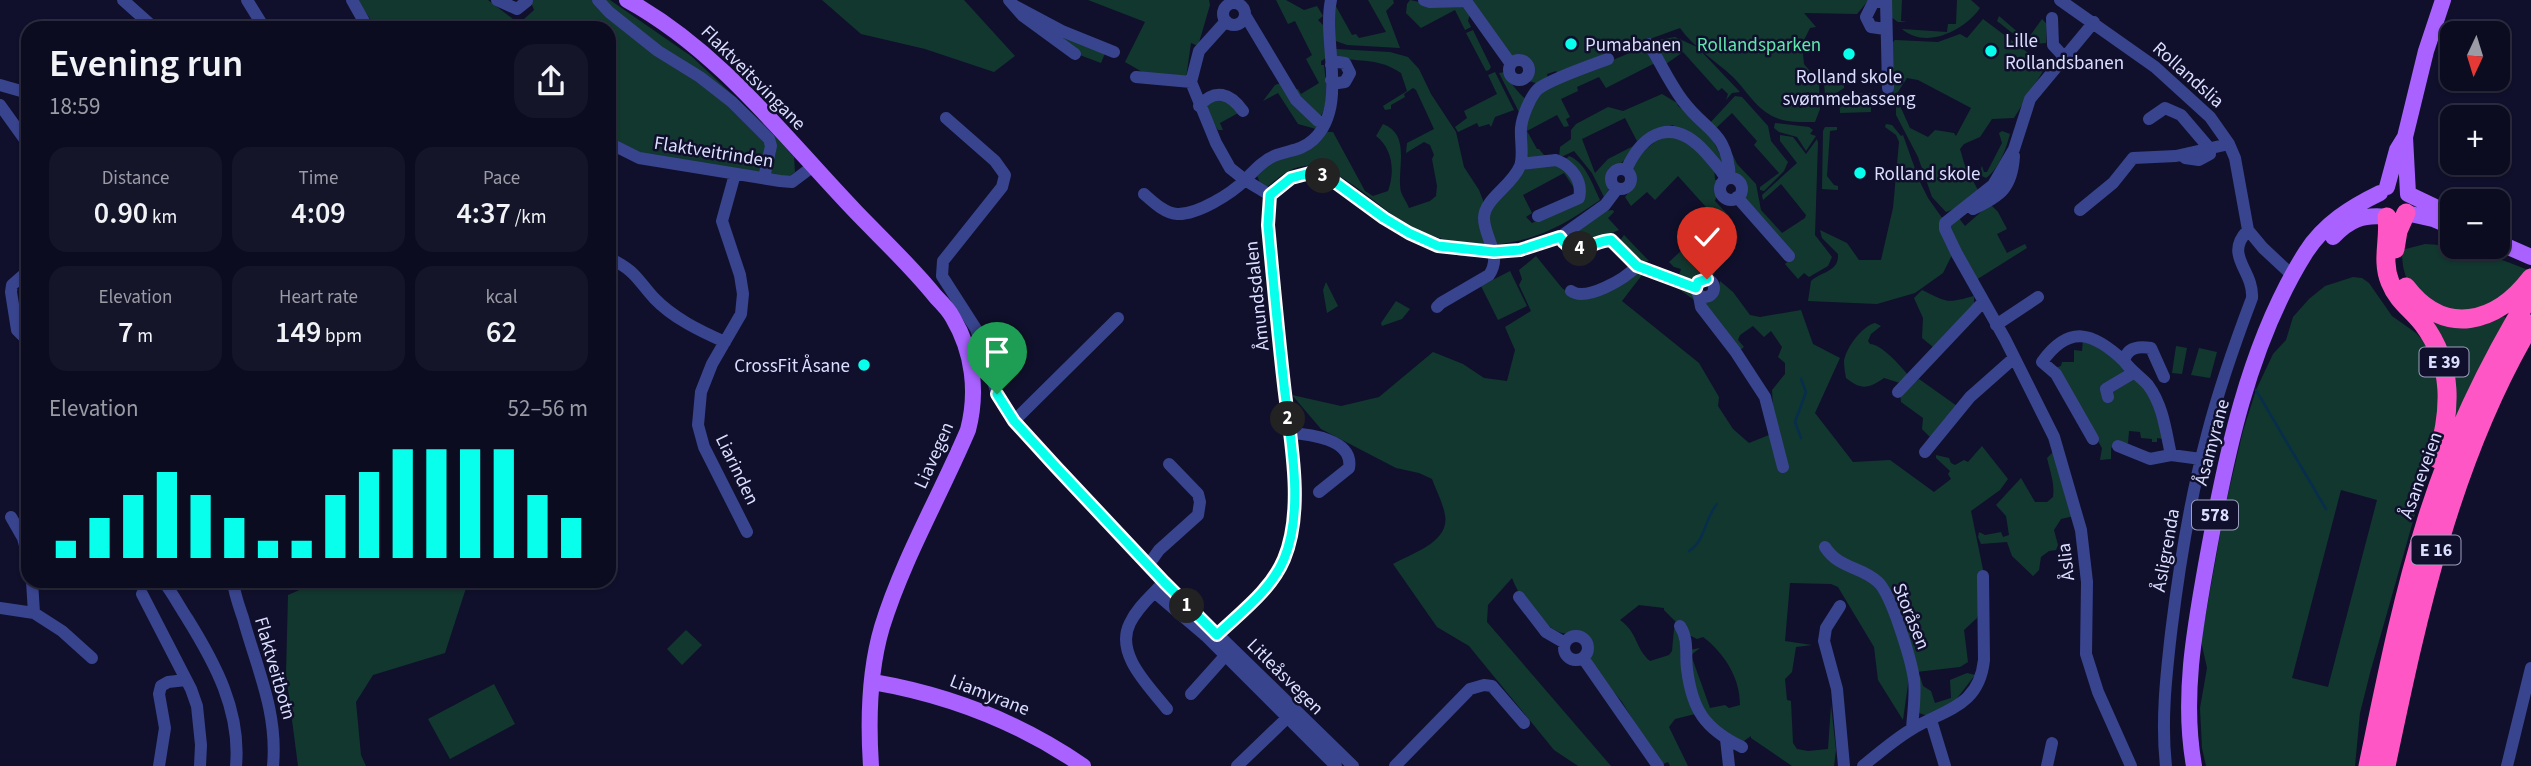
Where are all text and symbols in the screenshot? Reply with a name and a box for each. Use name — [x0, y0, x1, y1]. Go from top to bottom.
street label: Flaktveitsvingane — [694, 19, 812, 137]
north arrow — [2440, 21, 2510, 91]
map controls — [2440, 21, 2510, 259]
place label: Lille Rollandsbanen — [2005, 28, 2124, 77]
place label: Pumabanen — [1585, 32, 1681, 59]
park label: Rollandsparken — [1697, 32, 1821, 59]
marker: Pumabanen — [1563, 36, 1579, 52]
street label: Rollandslia — [2146, 36, 2230, 115]
text: Evening run — [49, 37, 243, 91]
marker: Lille Rollandsbanen — [1983, 43, 1999, 59]
button: share — [514, 44, 588, 118]
marker: Rolland skole svømmebasseng — [1841, 46, 1857, 62]
place label: Rolland skole svømmebasseng — [1782, 64, 1916, 113]
text: 18:59 — [49, 90, 100, 123]
button: + — [2440, 105, 2510, 175]
street label: Flaktveitrinden — [652, 130, 775, 175]
pin: 3 — [1306, 158, 1340, 194]
place label: Rolland skole — [1874, 161, 1981, 188]
text: 3 — [1317, 162, 1328, 189]
text: Distance — [102, 165, 169, 192]
text: Time — [298, 165, 339, 192]
text: Pace — [483, 165, 520, 192]
marker: Rolland skole — [1852, 165, 1868, 181]
button: − — [2440, 189, 2510, 259]
text: 0.90 — [94, 192, 148, 235]
text: 4:09 — [291, 192, 346, 235]
text: 4:37 — [456, 192, 511, 235]
text: km — [148, 204, 177, 231]
text: /km — [511, 204, 547, 231]
pin — [1677, 207, 1737, 279]
icon: check — [1688, 218, 1726, 256]
pin: 4 — [1562, 232, 1598, 266]
text: 4 — [1574, 235, 1585, 262]
street label: Åmundsdalen — [1238, 240, 1277, 352]
text: Elevation — [99, 284, 172, 311]
text: Heart rate — [279, 284, 358, 311]
text: kcal — [486, 284, 517, 311]
text: 7 — [118, 311, 133, 354]
text: 149 — [275, 311, 321, 354]
text: 62 — [486, 311, 517, 354]
pin — [967, 322, 1027, 394]
text: m — [133, 323, 153, 350]
text: bpm — [321, 323, 362, 350]
icon: arrive — [978, 333, 1016, 371]
road number: E 39 — [2420, 348, 2468, 376]
place label: CrossFit Åsane — [734, 353, 850, 380]
marker: CrossFit Åsane — [856, 357, 872, 373]
text: Elevation — [49, 392, 139, 425]
text: 52–56 m — [508, 392, 588, 425]
street label: Åsamyrane — [2188, 396, 2237, 489]
pin: 2 — [1270, 402, 1306, 436]
text: 2 — [1282, 405, 1293, 432]
street label: Liavegen — [908, 418, 961, 493]
street label: Åsaneveien — [2393, 428, 2450, 523]
street label: Liarinden — [708, 430, 765, 510]
road number: 578 — [2192, 500, 2238, 530]
street label: Åsligrenda — [2146, 506, 2187, 594]
road number: E 16 — [2412, 536, 2460, 564]
street label: Åslia — [2051, 541, 2082, 582]
street label: Storåsen — [1885, 579, 1936, 654]
pin: 1 — [1170, 588, 1204, 624]
text: 1 — [1181, 592, 1192, 619]
street label: Flaktveitbotn — [247, 614, 302, 723]
street label: Litleåsvegen — [1240, 632, 1330, 722]
street label: Liamyrane — [946, 668, 1033, 723]

